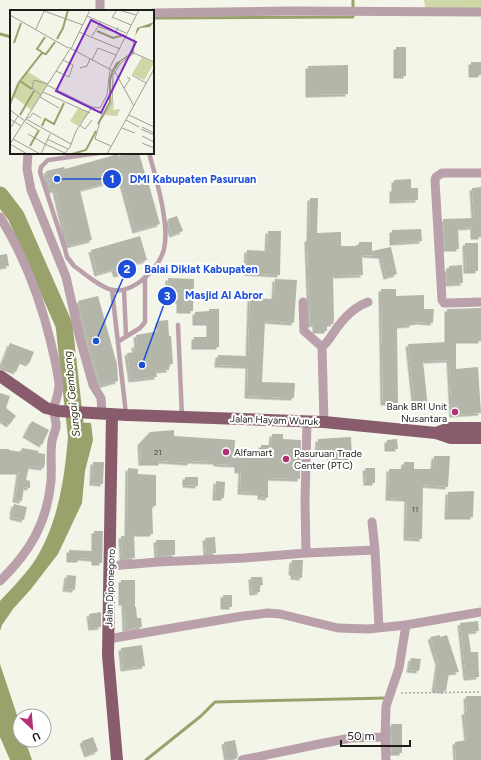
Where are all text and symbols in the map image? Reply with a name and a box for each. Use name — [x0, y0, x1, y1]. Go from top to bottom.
inset map — [10, 10, 154, 154]
callout: DMI Kabupaten Pasuruan — [102, 168, 265, 191]
text: 1 — [109, 172, 115, 186]
text: DMI Kabupaten Pasuruan — [130, 173, 256, 186]
callout: Balai Diklat Kabupaten — [117, 257, 266, 280]
text: 2 — [124, 262, 131, 276]
text: Balai Diklat Kabupaten — [144, 263, 258, 276]
callout: Masjid Al Abror — [157, 284, 271, 307]
text: 3 — [164, 289, 171, 303]
text: Masjid Al Abror — [185, 289, 264, 302]
water label: Sungai Gembong — [61, 350, 83, 438]
place label: Bank BRI Unit Nusantara — [387, 400, 447, 425]
marker: Bank BRI Unit Nusantara — [450, 407, 460, 417]
street label: Jalan Hayam Wuruk — [230, 412, 319, 428]
place label: Alfamart — [234, 446, 273, 459]
house number: 21 — [154, 447, 162, 457]
marker: Alfamart — [221, 447, 231, 457]
place label: Pasuruan Trade Center (PTC) — [294, 447, 363, 472]
marker: Pasuruan Trade Center (PTC) — [281, 454, 291, 464]
house number: 11 — [412, 504, 418, 514]
street label: Jalan Diponegoro — [102, 548, 118, 627]
north arrow — [12, 708, 52, 748]
scale bar — [341, 722, 410, 748]
text: U — [30, 729, 42, 744]
text: 50 m — [347, 729, 375, 743]

